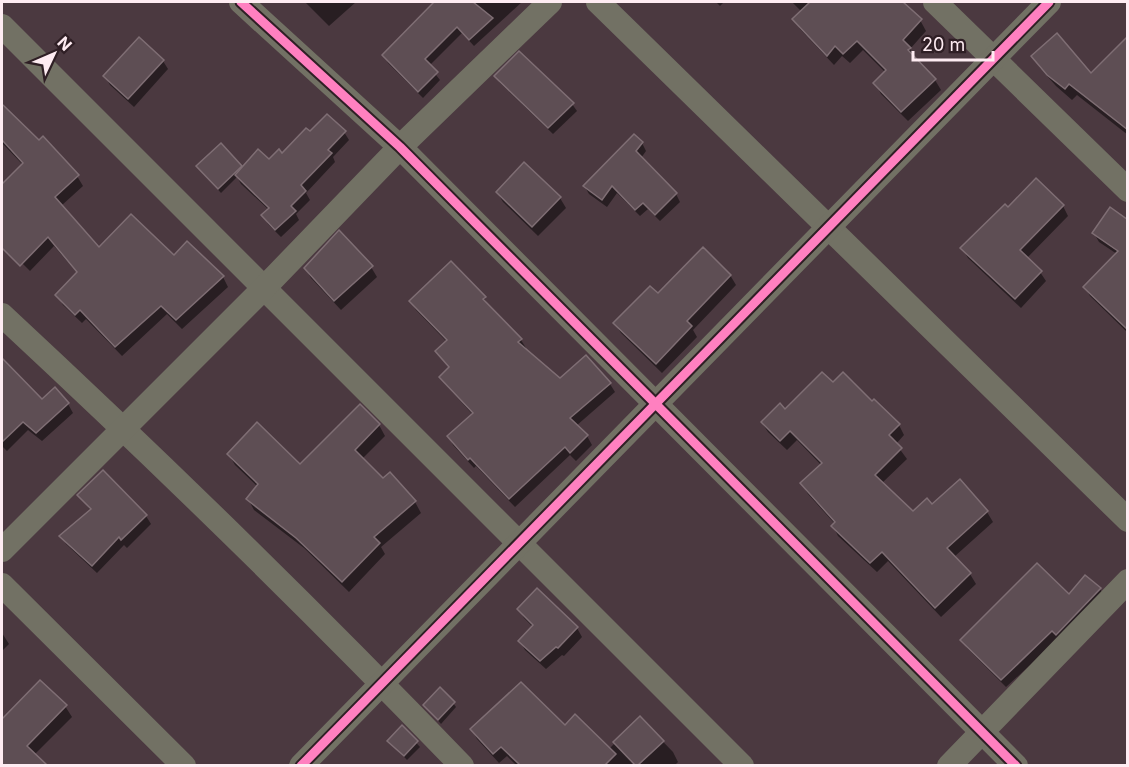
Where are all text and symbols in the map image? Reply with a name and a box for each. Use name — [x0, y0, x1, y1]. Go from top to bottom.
north arrow — [24, 24, 84, 84]
scale bar — [913, 24, 992, 62]
text: N — [53, 32, 76, 55]
text: 20 m — [922, 34, 965, 55]

